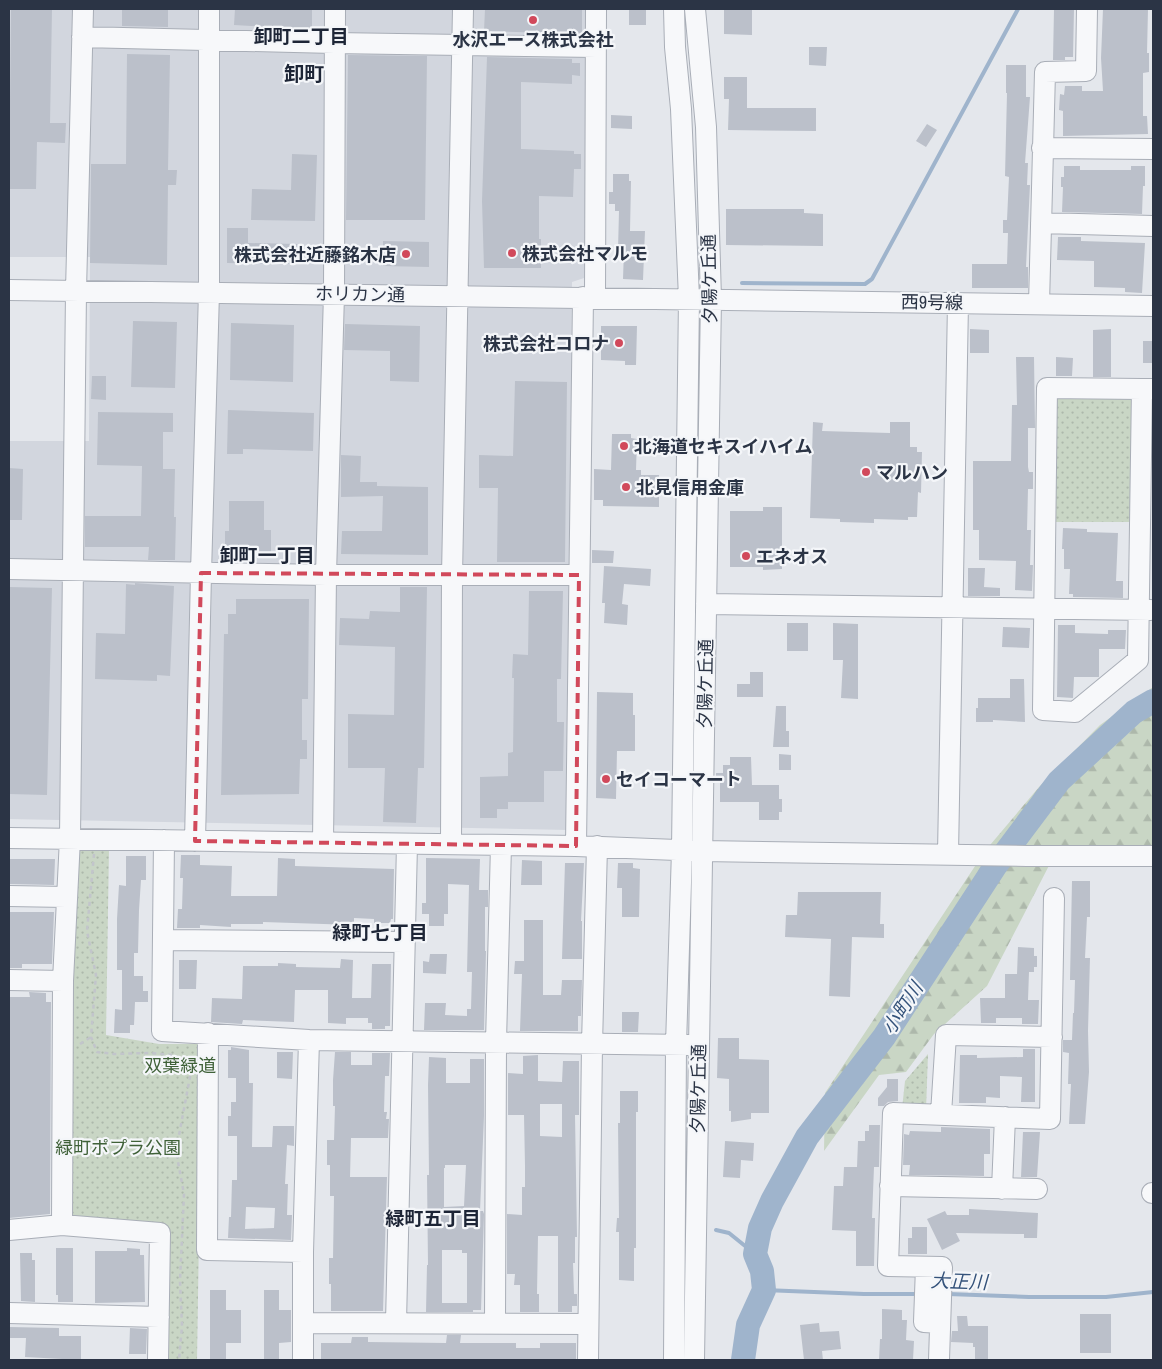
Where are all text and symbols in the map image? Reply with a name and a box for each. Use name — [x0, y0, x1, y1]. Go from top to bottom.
marker: 水沢エース株式会社 — [527, 14, 539, 26]
district label: 卸町二丁目 — [253, 23, 349, 49]
place label: 水沢エース株式会社 — [452, 27, 614, 52]
district label: 卸町 — [284, 60, 324, 87]
street label: 夕陽ケ丘通 — [696, 234, 722, 324]
place label: 株式会社マルモ — [522, 241, 648, 266]
place label: 株式会社近藤銘木店 — [234, 242, 396, 267]
marker: 株式会社マルモ — [506, 247, 518, 259]
marker: 株式会社近藤銘木店 — [400, 248, 412, 260]
street label: ホリカン通 — [315, 281, 405, 307]
street label: 西9号線 — [901, 289, 963, 315]
place label: 株式会社コロナ — [483, 331, 609, 356]
marker: 株式会社コロナ — [613, 337, 625, 349]
place label: 北海道セキスイハイム — [634, 434, 812, 459]
marker: 北海道セキスイハイム — [618, 440, 630, 452]
place label: マルハン — [876, 460, 948, 485]
marker: マルハン — [860, 466, 872, 478]
place label: 北見信用金庫 — [636, 475, 744, 500]
marker: 北見信用金庫 — [620, 481, 632, 493]
district label: 卸町一丁目 — [219, 542, 315, 568]
place label: エネオス — [756, 544, 828, 569]
marker: エネオス — [740, 550, 752, 562]
street label: 夕陽ケ丘通 — [692, 639, 718, 729]
place label: セイコーマート — [616, 767, 742, 792]
marker: セイコーマート — [600, 773, 612, 785]
district label: 緑町七丁目 — [332, 919, 428, 945]
water label: 小町川 — [876, 975, 930, 1039]
street label: 夕陽ケ丘通 — [685, 1044, 711, 1134]
park label: 双葉緑道 — [144, 1053, 216, 1078]
park label: 緑町ポプラ公園 — [55, 1135, 181, 1160]
district label: 緑町五丁目 — [385, 1205, 481, 1231]
water label: 大正川 — [930, 1267, 990, 1295]

